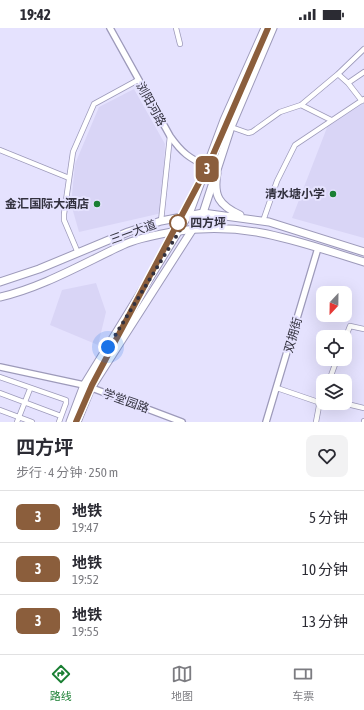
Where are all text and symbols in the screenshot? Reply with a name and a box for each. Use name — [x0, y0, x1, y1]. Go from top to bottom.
text: 19:42 — [20, 6, 51, 23]
street label: 浏阳河路 — [133, 80, 169, 128]
line badge: 3 — [194, 156, 220, 182]
text: 3 — [204, 161, 210, 177]
place label: 清水塘小学 — [265, 187, 325, 201]
marker: 清水塘小学 — [328, 189, 338, 199]
place label: 金汇国际大酒店 — [5, 197, 89, 211]
marker: 金汇国际大酒店 — [92, 199, 102, 209]
marker: 四方坪 — [169, 214, 187, 232]
place label: 四方坪 — [190, 216, 226, 230]
street label: 三一大道 — [108, 217, 158, 247]
north arrow — [316, 286, 352, 322]
map controls — [316, 286, 352, 410]
street label: 双拥街 — [281, 316, 305, 354]
button: locate — [316, 330, 352, 366]
your location — [98, 337, 118, 357]
button: layers — [316, 374, 352, 410]
street label: 学堂园路 — [101, 386, 151, 416]
button: heart — [306, 435, 348, 477]
text: 四方坪 — [16, 436, 73, 458]
text: 步行 · 4 分钟 · 250 m — [16, 465, 118, 480]
text: 地铁 — [72, 502, 102, 519]
text: 3 — [35, 509, 41, 525]
text: 5 分钟 — [309, 509, 348, 526]
text: 19:47 — [72, 520, 99, 535]
text: 地铁 — [72, 554, 102, 571]
text: 3 — [35, 561, 41, 577]
text: 10 分钟 — [302, 561, 348, 578]
text: 19:52 — [72, 572, 99, 587]
text: 地铁 — [72, 606, 102, 623]
text: 3 — [35, 613, 41, 629]
text: 13 分钟 — [302, 613, 348, 630]
text: 19:55 — [72, 624, 99, 639]
tab: 路线 — [50, 663, 72, 703]
tab: 地图 — [171, 663, 193, 703]
tab: 车票 — [292, 663, 314, 703]

